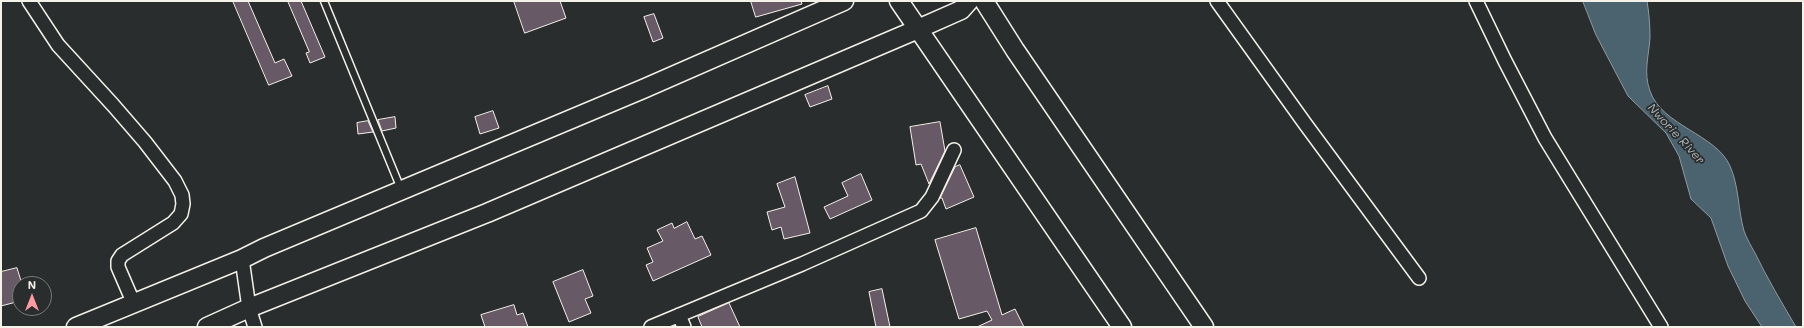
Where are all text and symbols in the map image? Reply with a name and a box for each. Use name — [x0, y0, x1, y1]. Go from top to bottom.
water label: Nworie River — [1644, 101, 1708, 167]
north arrow — [12, 276, 52, 316]
text: N — [28, 277, 36, 292]

